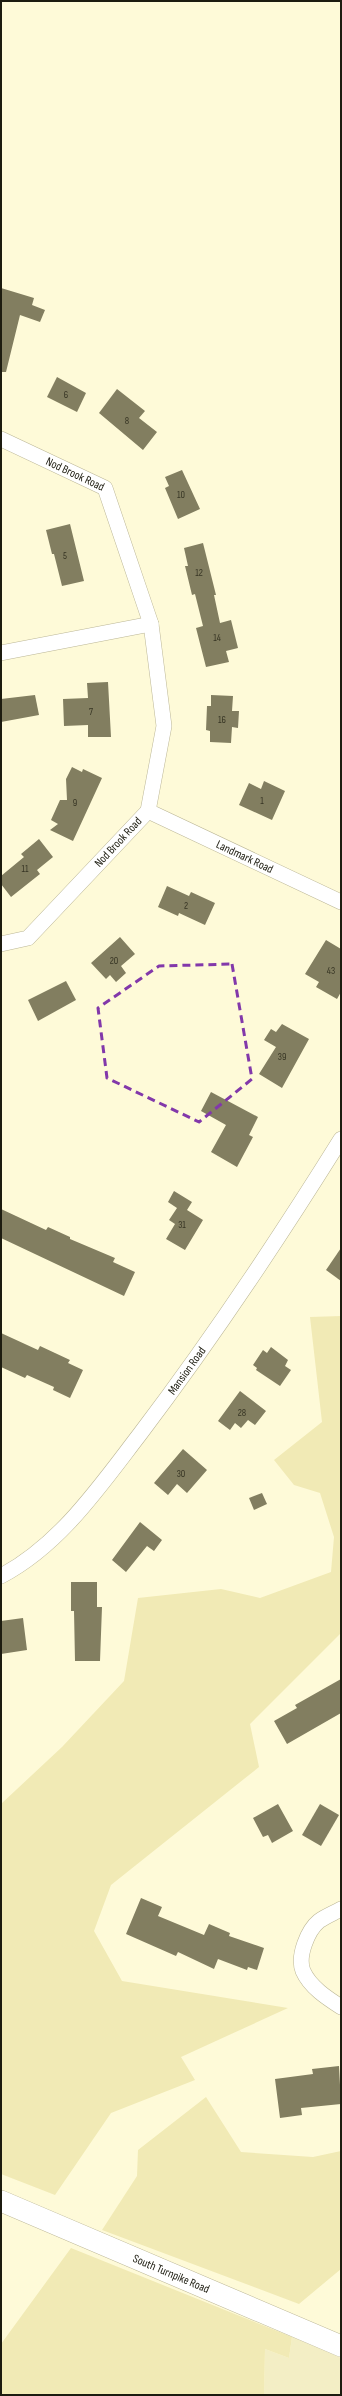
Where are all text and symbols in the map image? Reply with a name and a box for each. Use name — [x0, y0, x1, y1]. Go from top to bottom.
house number: 6 — [64, 389, 68, 401]
house number: 8 — [125, 415, 129, 427]
street label: Nod Brook Road — [43, 454, 107, 495]
house number: 10 — [177, 489, 185, 501]
house number: 5 — [63, 550, 67, 562]
house number: 12 — [195, 567, 203, 579]
house number: 14 — [213, 632, 221, 644]
house number: 7 — [89, 706, 93, 718]
house number: 16 — [218, 714, 226, 726]
house number: 1 — [260, 795, 264, 807]
house number: 9 — [73, 797, 77, 809]
street label: Nod Brook Road — [91, 814, 145, 871]
street label: Landmark Road — [214, 837, 276, 877]
house number: 11 — [22, 863, 29, 875]
house number: 2 — [184, 900, 188, 912]
house number: 20 — [110, 955, 118, 967]
house number: 43 — [327, 965, 335, 977]
house number: 39 — [278, 1051, 286, 1063]
house number: 31 — [178, 1219, 186, 1231]
street label: Mansion Road — [165, 1344, 209, 1398]
house number: 28 — [238, 1407, 246, 1419]
house number: 30 — [177, 1468, 185, 1480]
street label: South Turnpike Road — [130, 2251, 212, 2297]

